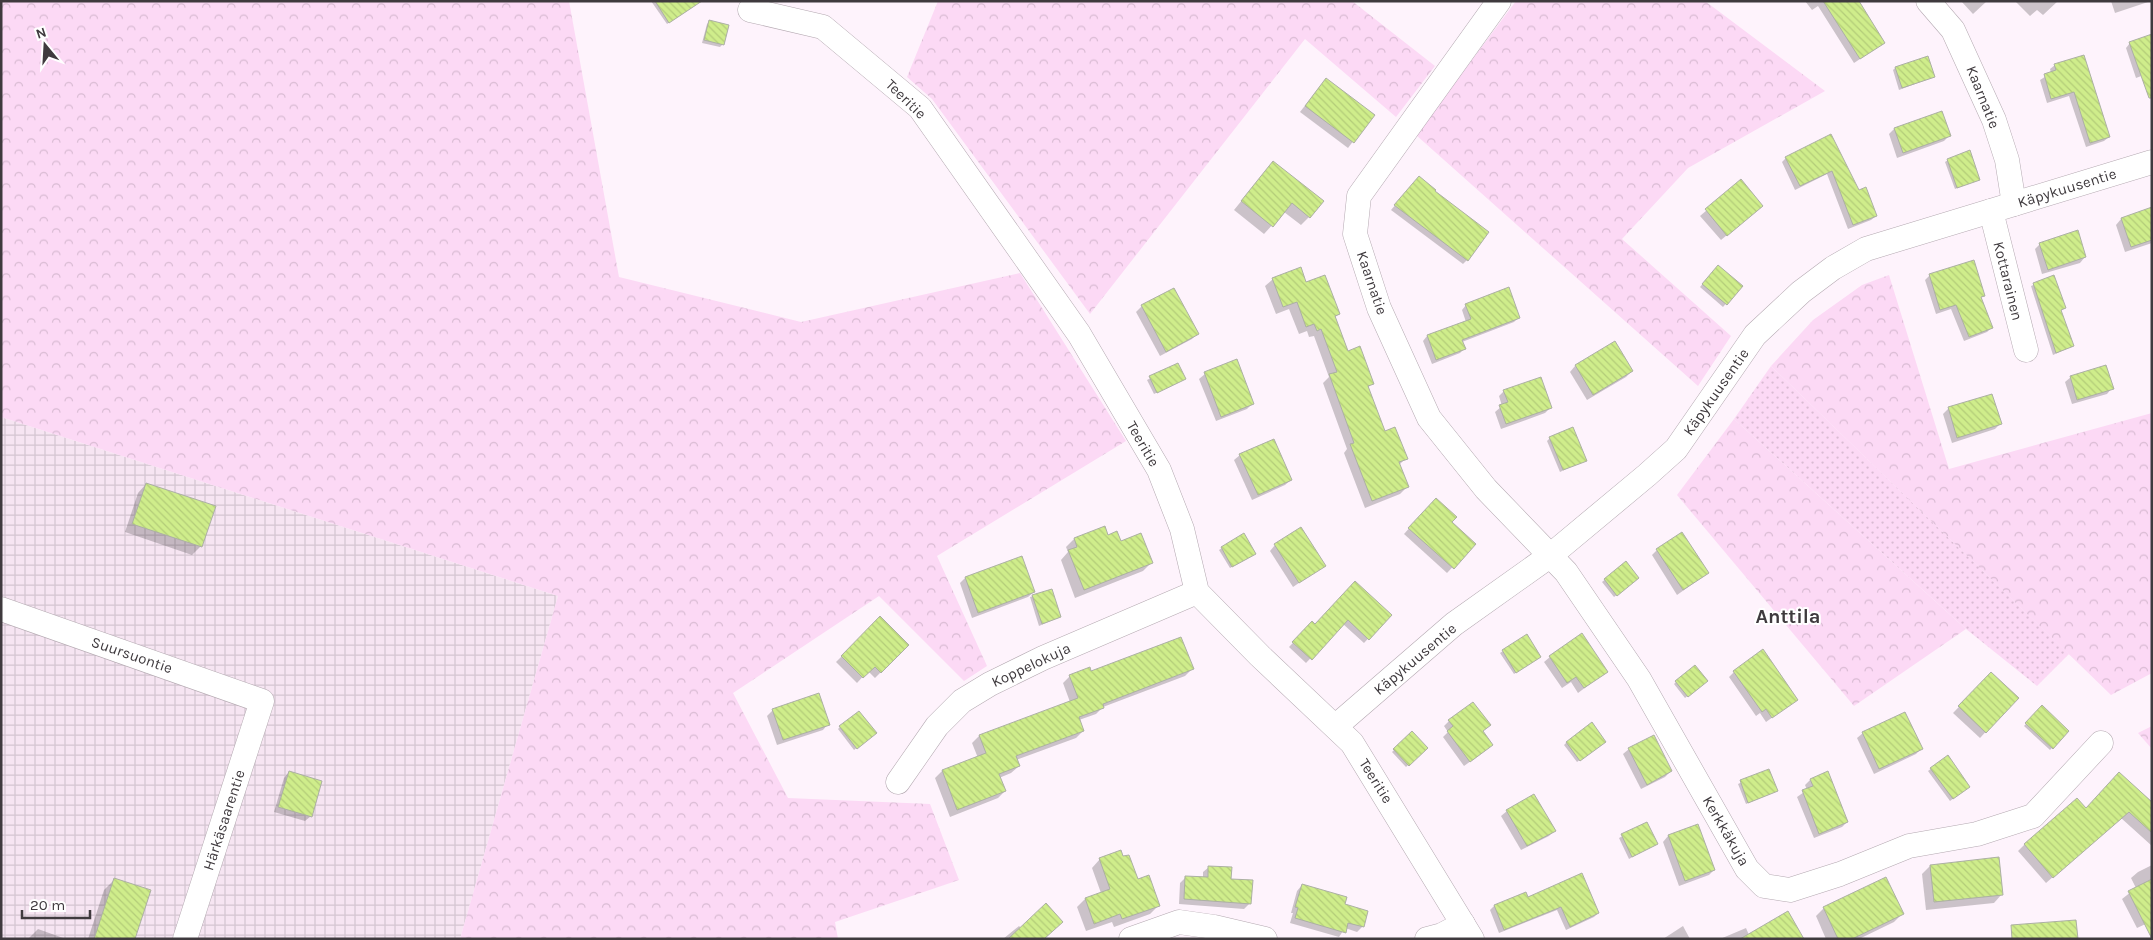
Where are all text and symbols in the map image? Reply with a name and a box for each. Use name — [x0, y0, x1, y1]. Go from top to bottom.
north arrow — [20, 20, 70, 70]
text: N — [34, 23, 49, 43]
street label: Kaarnatie — [1962, 63, 2004, 131]
street label: Teeritie — [882, 75, 930, 123]
street label: Käpykuusentie — [2016, 164, 2118, 212]
street label: Kottarainen — [1989, 240, 2027, 322]
street label: Kaarnatie — [1353, 249, 1391, 317]
street label: Käpykuusentie — [1679, 345, 1753, 439]
street label: Teeritie — [1123, 418, 1163, 470]
district label: Anttila — [1755, 605, 1821, 628]
street label: Käpykuusentie — [1370, 619, 1460, 699]
street label: Suursuontie — [89, 633, 175, 677]
street label: Koppelokuja — [988, 639, 1074, 691]
street label: Teeritie — [1355, 755, 1397, 807]
street label: Härkäsaarentie — [199, 767, 249, 873]
street label: Kerkkäkuja — [1699, 793, 1753, 869]
scale bar — [22, 888, 90, 920]
text: 20 m — [30, 896, 65, 914]

